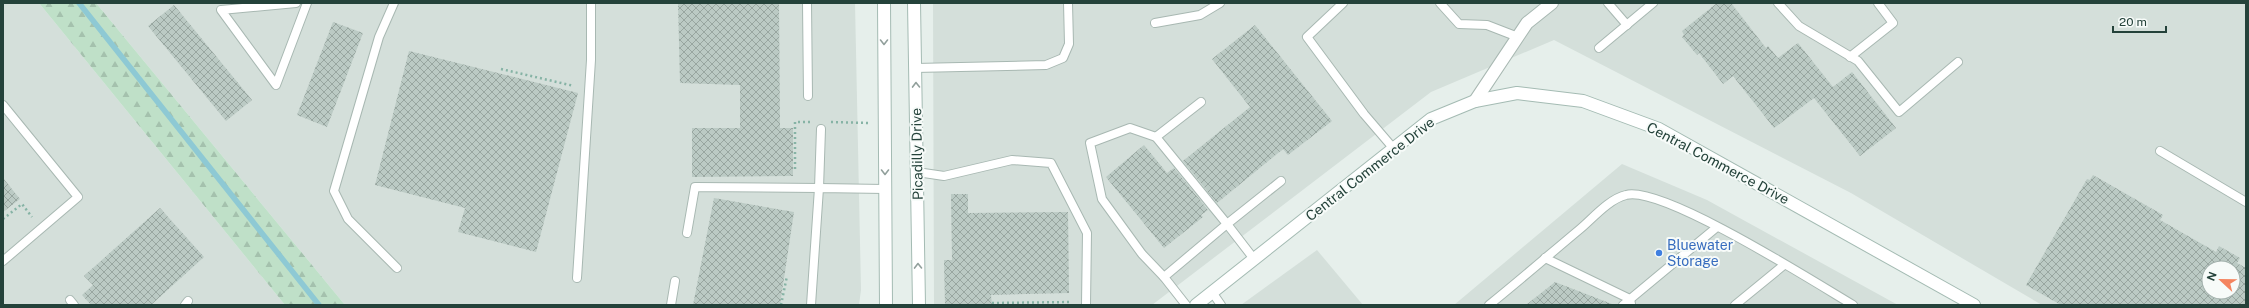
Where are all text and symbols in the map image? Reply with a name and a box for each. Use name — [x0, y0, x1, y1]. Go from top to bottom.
scale bar — [2113, 8, 2166, 34]
text: 20 m — [2119, 15, 2147, 29]
one-way arrow — [880, 39, 888, 45]
one-way arrow — [911, 82, 920, 88]
street label: Picadilly Drive — [908, 108, 926, 200]
street label: Central Commerce Drive — [1303, 114, 1438, 224]
street label: Central Commerce Drive — [1644, 119, 1792, 207]
one-way arrow — [881, 169, 889, 175]
place label: Bluewater Storage — [1667, 237, 1733, 269]
marker: Bluewater Storage — [1654, 248, 1664, 258]
north arrow — [2201, 260, 2241, 300]
one-way arrow — [914, 263, 922, 269]
text: N — [2205, 270, 2219, 282]

